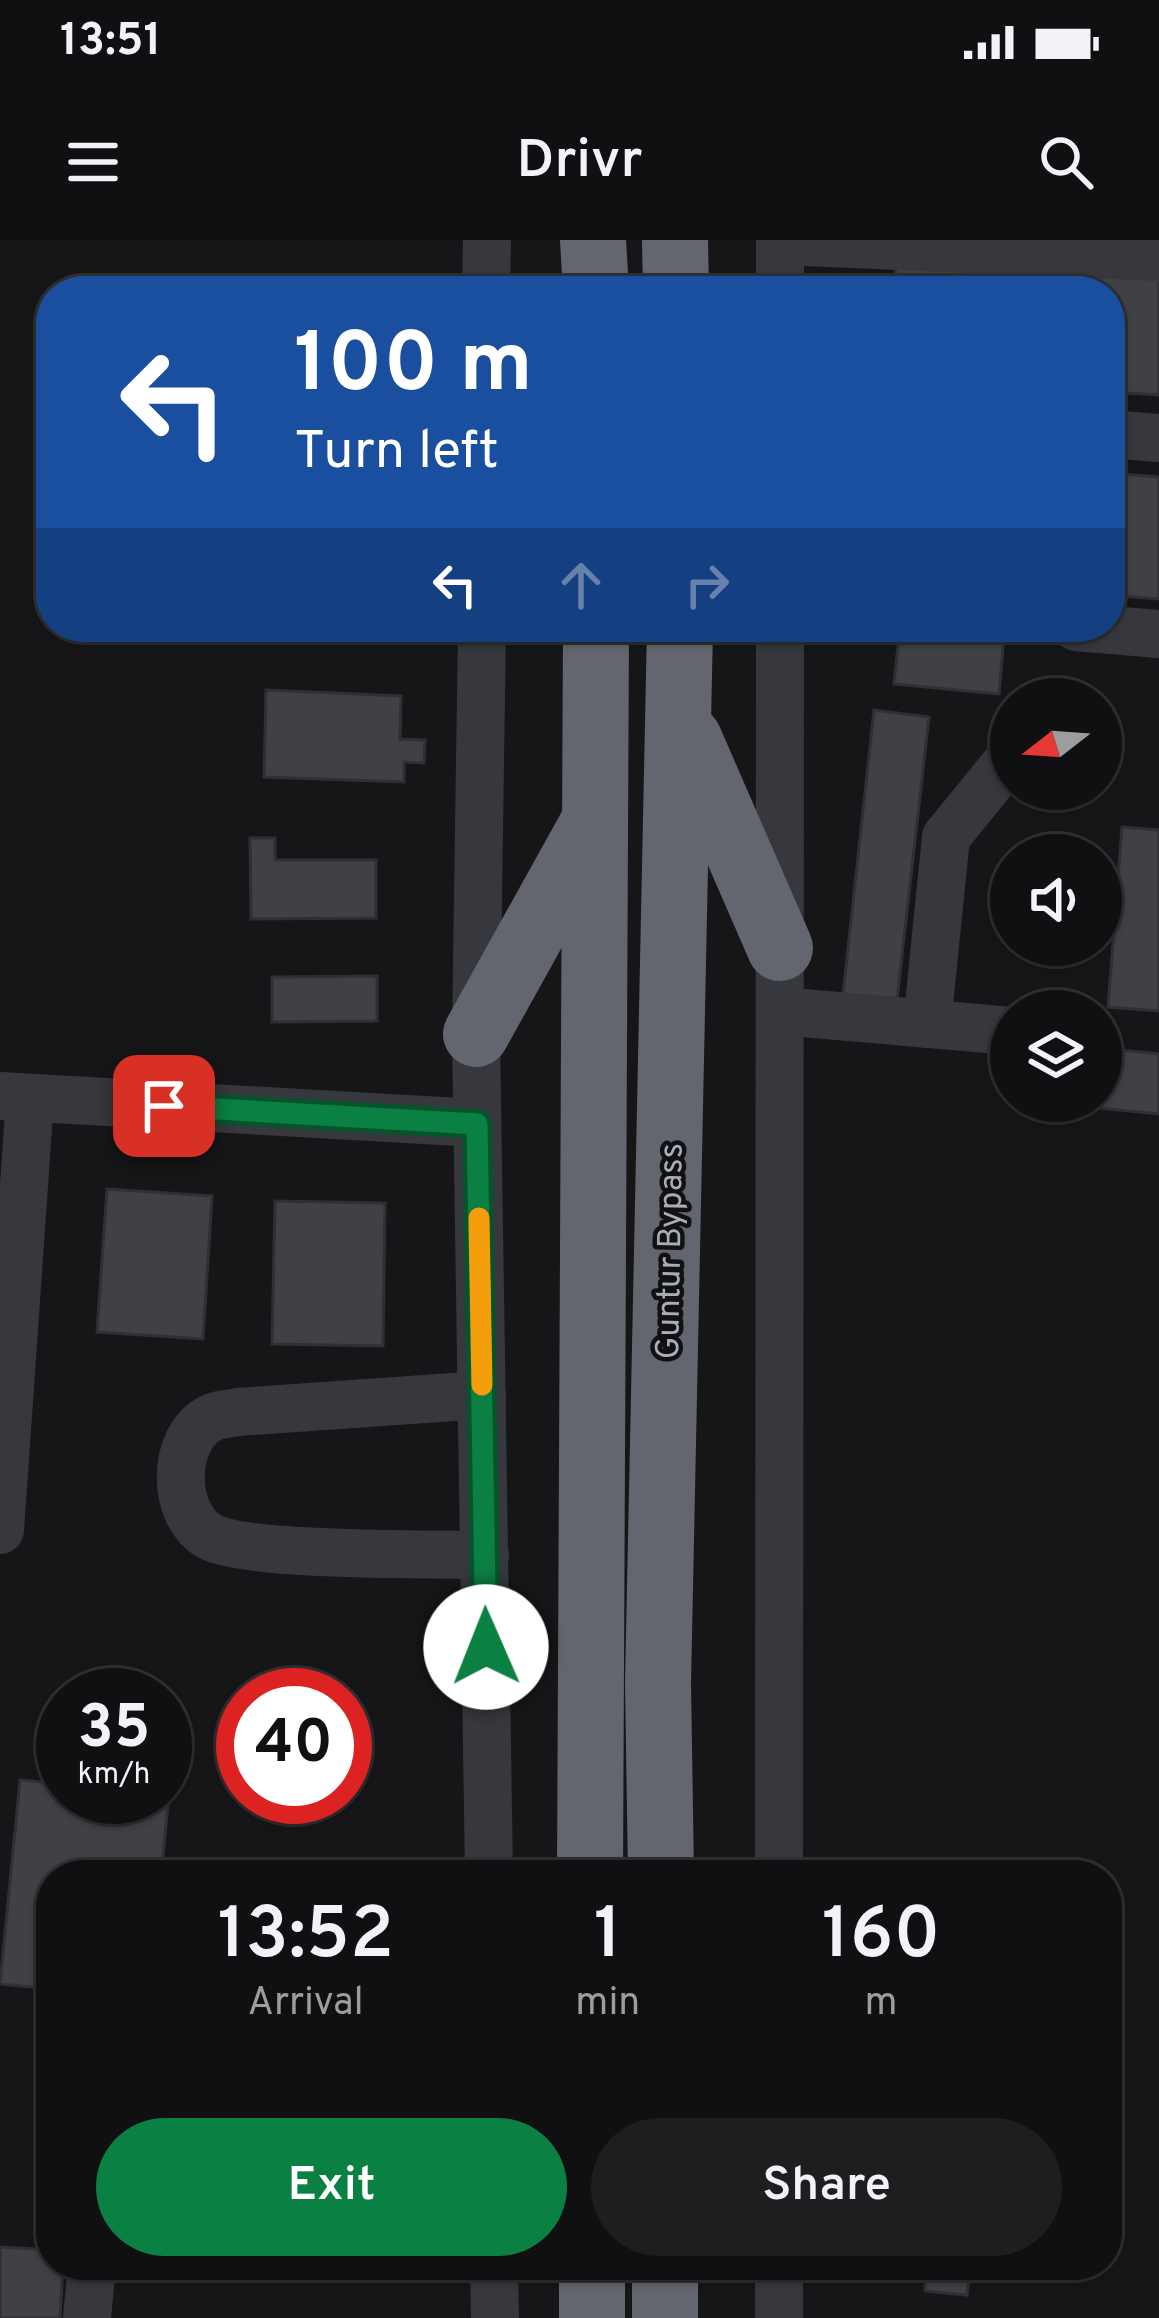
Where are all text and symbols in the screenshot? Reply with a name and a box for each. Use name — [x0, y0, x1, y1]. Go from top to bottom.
text: 13:51 — [60, 14, 161, 71]
text: Drivr — [516, 128, 643, 197]
icon: menu — [60, 129, 126, 195]
icon: search — [1033, 129, 1099, 195]
text: 100 m — [294, 315, 533, 421]
icon: left — [96, 324, 252, 480]
text: Turn left — [294, 419, 499, 488]
icon: left — [422, 552, 488, 618]
icon: ahead — [548, 552, 614, 618]
icon: right — [674, 552, 740, 618]
north arrow — [990, 678, 1122, 810]
map controls — [990, 678, 1122, 1122]
button: sound — [990, 834, 1122, 966]
button: layers — [990, 990, 1122, 1122]
pin — [113, 1055, 215, 1157]
icon: arrive — [131, 1073, 197, 1139]
street label: Guntur Bypass — [649, 1142, 695, 1360]
position arrow — [423, 1584, 549, 1710]
speed limit sign: 40 — [216, 1668, 372, 1824]
text: 35 — [78, 1693, 150, 1769]
text: km/h — [78, 1757, 150, 1794]
text: 13:52 — [217, 1892, 394, 1984]
text: 1 — [594, 1892, 622, 1984]
text: 160 — [822, 1892, 941, 1984]
text: Arrival — [248, 1980, 364, 2029]
text: min — [575, 1980, 640, 2029]
text: m — [865, 1980, 898, 2029]
button: Exit — [96, 2118, 567, 2256]
button: Share — [591, 2118, 1062, 2256]

